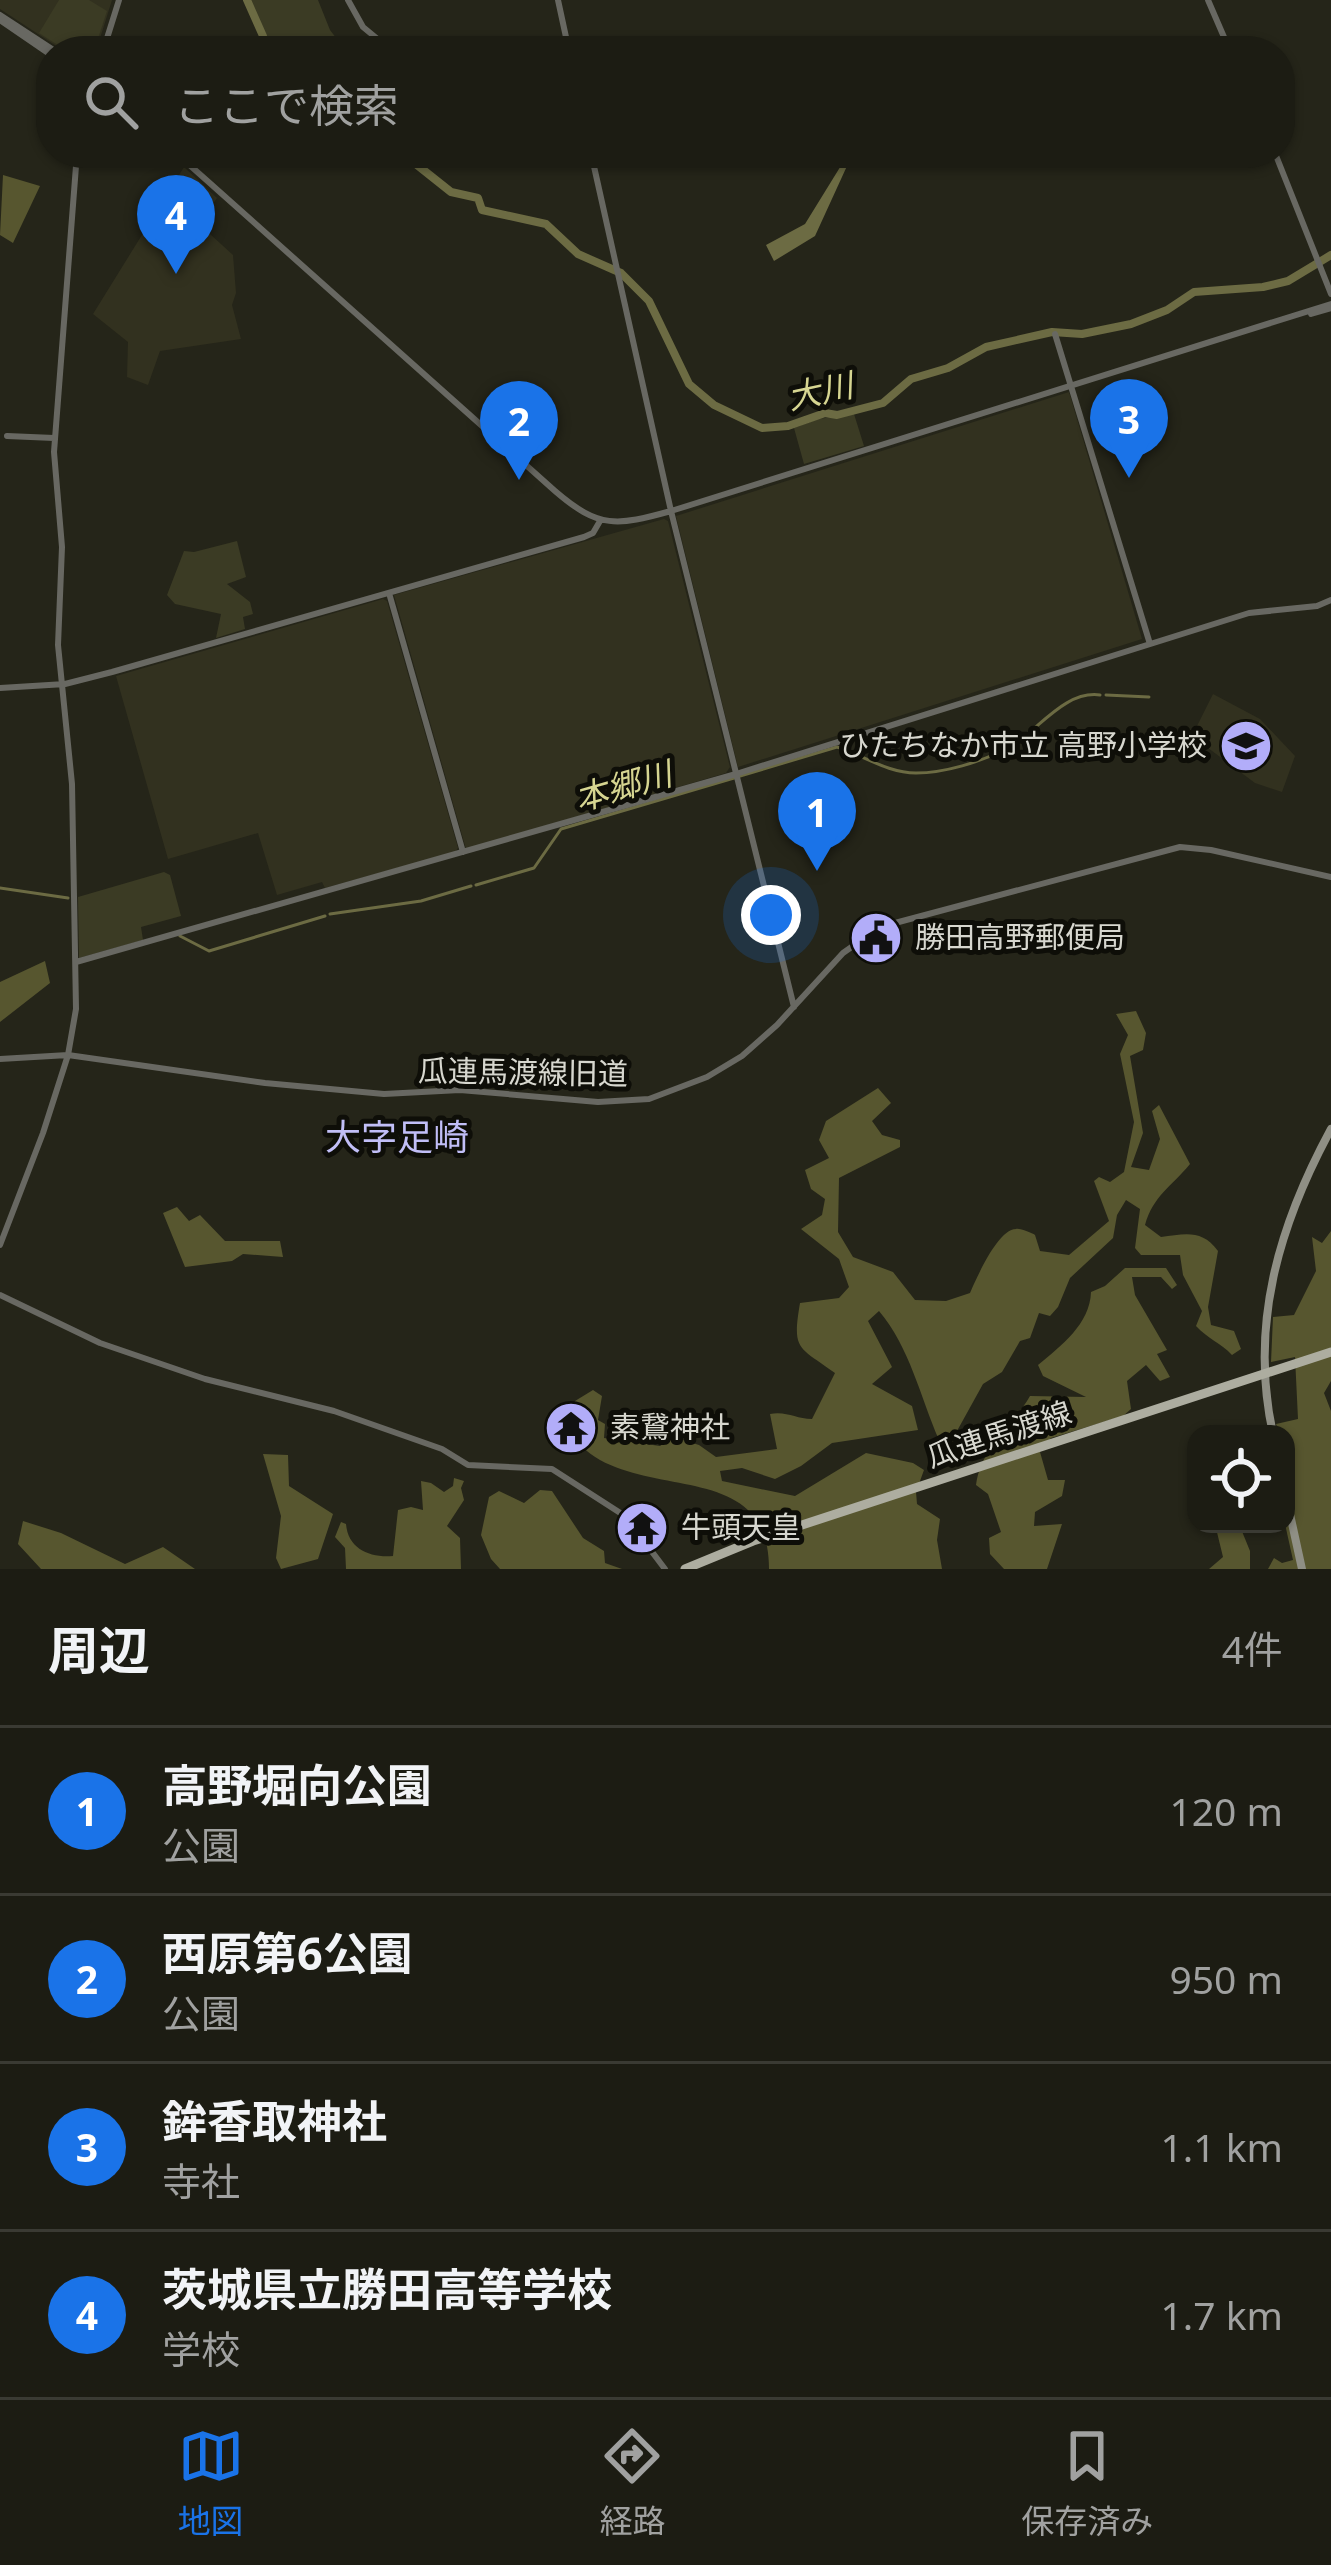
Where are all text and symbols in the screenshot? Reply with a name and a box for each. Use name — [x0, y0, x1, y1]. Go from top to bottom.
search box — [36, 36, 1295, 168]
icon: search — [78, 69, 144, 135]
text: ここで検索 — [174, 74, 399, 135]
pin: 4 — [137, 175, 215, 274]
water label: 大川 — [783, 361, 860, 419]
pin: 3 — [1090, 379, 1168, 478]
pin: 2 — [480, 381, 558, 480]
school or university icon: ひたちなか市立 高野小学校 — [1218, 718, 1274, 774]
place label: ひたちなか市立 高野小学校 — [839, 724, 1207, 765]
water label: 本郷川 — [569, 749, 680, 821]
pin: 1 — [778, 772, 856, 871]
your location — [741, 885, 801, 945]
public building icon: 勝田高野郵便局 — [848, 910, 904, 966]
place label: 勝田高野郵便局 — [915, 916, 1125, 957]
street label: 瓜連馬渡線旧道 — [418, 1049, 628, 1094]
district label: 大字足崎 — [325, 1112, 469, 1161]
street label: 瓜連馬渡線 — [921, 1391, 1076, 1476]
temple icon: 素鵞神社 — [543, 1400, 599, 1456]
place label: 素鵞神社 — [610, 1406, 730, 1447]
map controls — [1187, 1425, 1295, 1533]
button: locate — [1187, 1425, 1295, 1533]
temple icon: 牛頭天皇 — [614, 1500, 670, 1556]
place label: 牛頭天皇 — [681, 1506, 801, 1547]
text: 周辺 — [48, 1614, 150, 1684]
text: 4件 — [1222, 1622, 1283, 1675]
text: 高野堀向公園 — [162, 1754, 432, 1815]
text: 1 — [76, 1784, 98, 1837]
text: 120 m — [1169, 1784, 1283, 1837]
text: 公園 — [162, 1818, 240, 1871]
text: 西原第6公園 — [162, 1922, 413, 1983]
text: 2 — [76, 1952, 98, 2005]
text: 950 m — [1169, 1952, 1283, 2005]
text: 公園 — [162, 1986, 240, 2039]
text: 鉾香取神社 — [162, 2090, 387, 2151]
text: 3 — [76, 2120, 98, 2173]
text: 1.1 km — [1161, 2120, 1283, 2173]
text: 寺社 — [162, 2154, 240, 2207]
text: 茨城県立勝田高等学校 — [162, 2258, 612, 2319]
text: 4 — [76, 2288, 98, 2341]
text: 1.7 km — [1161, 2288, 1283, 2341]
text: 学校 — [162, 2322, 240, 2375]
tab: 地図 — [178, 2423, 244, 2543]
tab: 経路 — [599, 2423, 665, 2543]
tab: 保存済み — [1021, 2423, 1153, 2543]

